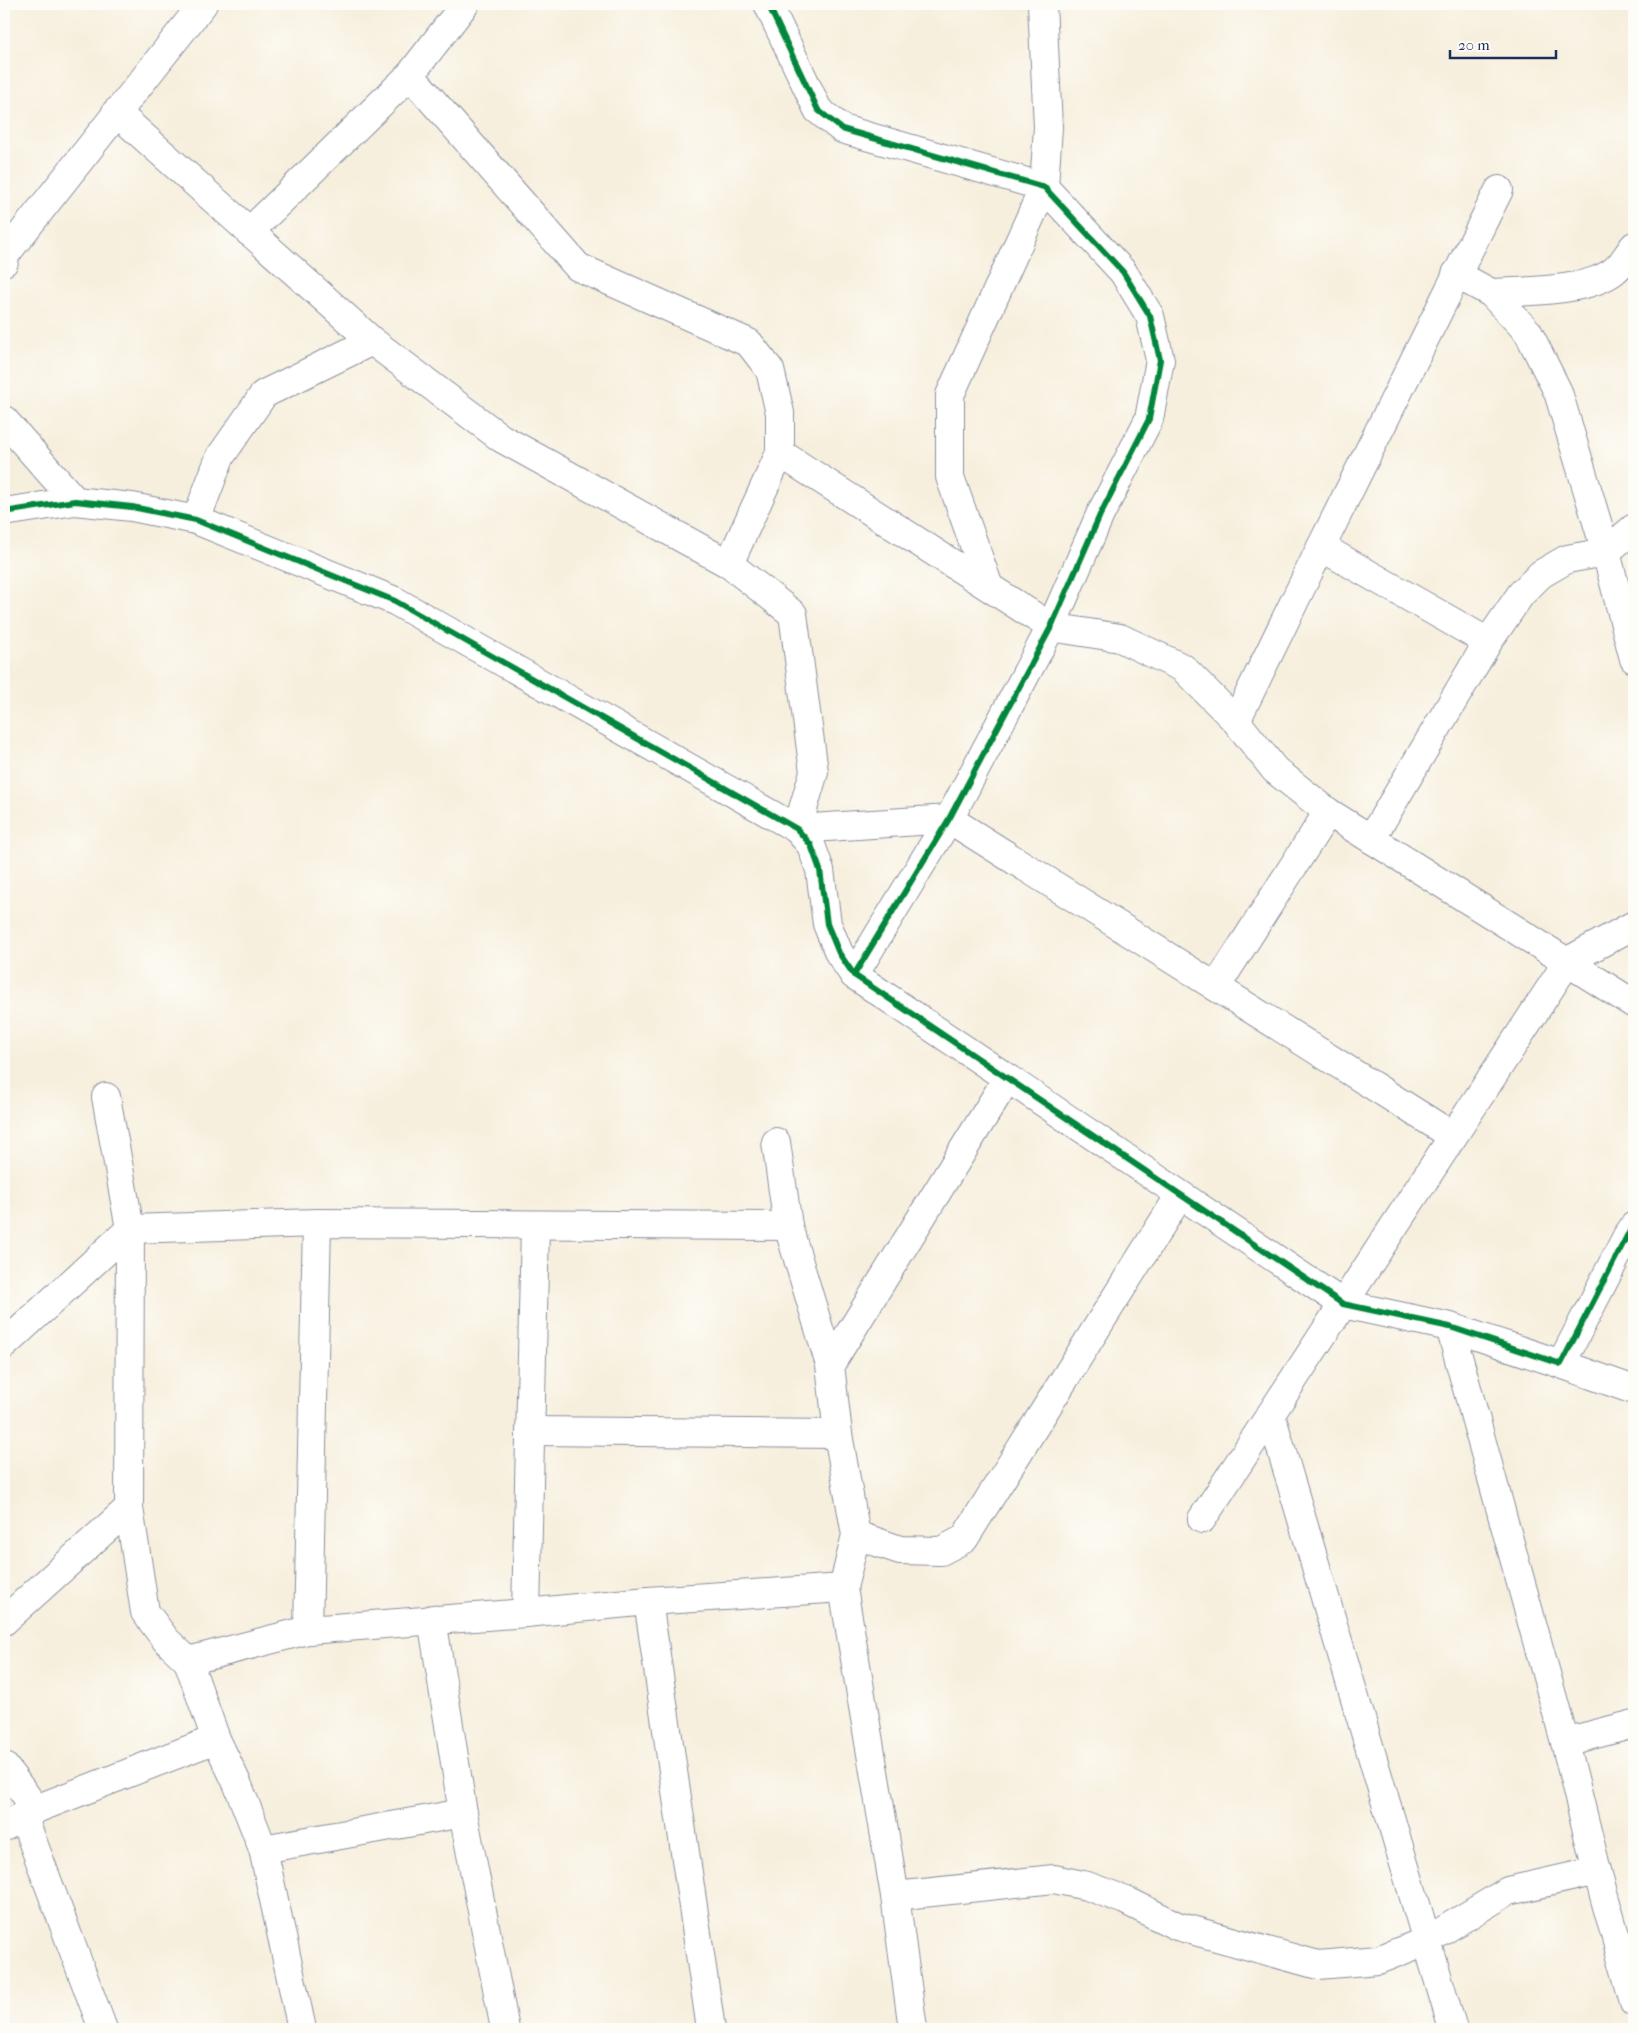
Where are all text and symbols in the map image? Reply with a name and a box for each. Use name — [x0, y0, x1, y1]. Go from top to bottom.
scale bar — [1450, 28, 1557, 60]
text: 20 m — [1458, 36, 1490, 54]

